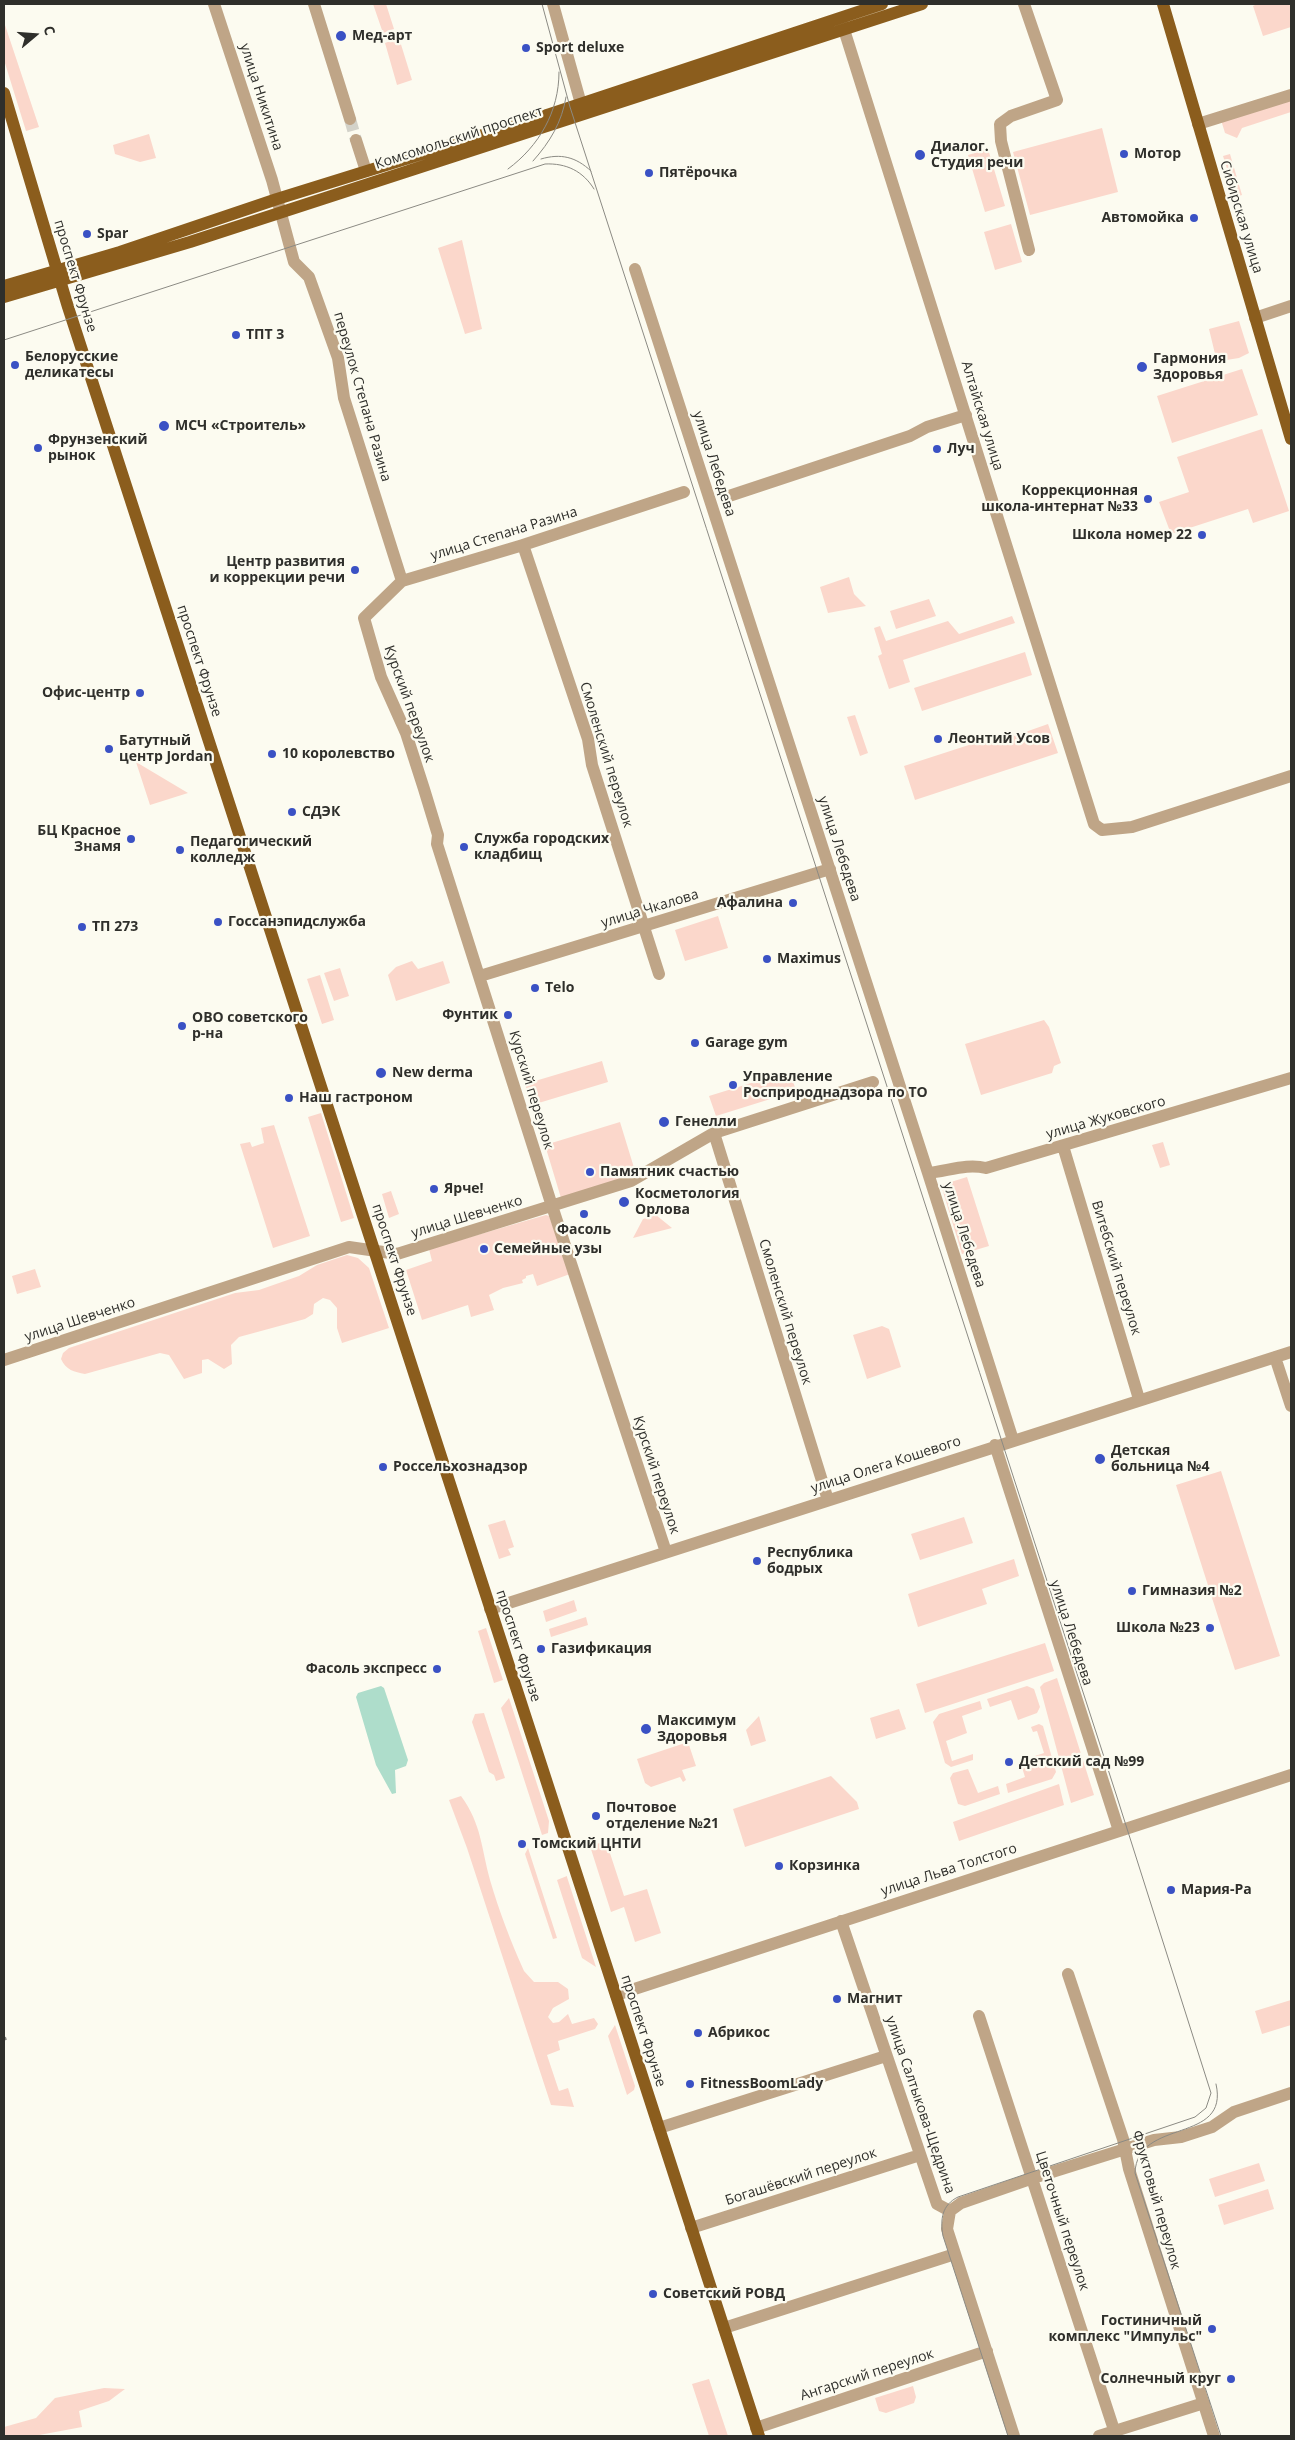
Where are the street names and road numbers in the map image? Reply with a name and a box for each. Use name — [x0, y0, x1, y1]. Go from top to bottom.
street label: улица Никитина — [236, 41, 286, 153]
street label: Комсомольский проспект — [373, 103, 545, 173]
street label: Сибирская улица — [1216, 159, 1266, 275]
street label: проспект Фрунзе — [50, 218, 100, 334]
street label: переулок Степана Разина — [330, 310, 394, 484]
street label: Алтайская улица — [957, 359, 1007, 473]
street label: улица Лебедева — [689, 409, 739, 519]
street label: улица Степана Разина — [429, 504, 579, 564]
street label: проспект Фрунзе — [173, 603, 225, 719]
street label: Курский переулок — [380, 643, 438, 765]
street label: Смоленский переулок — [576, 680, 636, 830]
street label: улица Лебедева — [814, 794, 864, 904]
street label: улица Чкалова — [599, 886, 701, 932]
street label: Курский переулок — [505, 1029, 557, 1151]
street label: улица Жуковского — [1044, 1093, 1168, 1143]
street label: улица Лебедева — [939, 1180, 989, 1290]
street label: улица Шевченко — [409, 1192, 525, 1242]
street label: Витебский переулок — [1088, 1199, 1144, 1337]
street label: проспект Фрунзе — [368, 1202, 420, 1318]
street label: Смоленский переулок — [755, 1237, 815, 1387]
street label: улица Шевченко — [23, 1294, 137, 1346]
street label: Курский переулок — [629, 1414, 683, 1536]
street label: улица Олега Кошевого — [809, 1433, 963, 1497]
street label: улица Лебедева — [1046, 1578, 1096, 1688]
street label: проспект Фрунзе — [492, 1588, 544, 1704]
street label: улица Льва Толстого — [879, 1840, 1019, 1900]
street label: проспект Фрунзе — [617, 1973, 669, 2089]
street label: улица Салтыкова-Щедрина — [882, 2014, 958, 2196]
street label: Фруктовый переулок — [1128, 2128, 1184, 2272]
street label: Богашёвский переулок — [723, 2145, 879, 2209]
street label: Цветочный переулок — [1032, 2149, 1092, 2293]
street label: Ангарский переулок — [798, 2346, 936, 2404]

